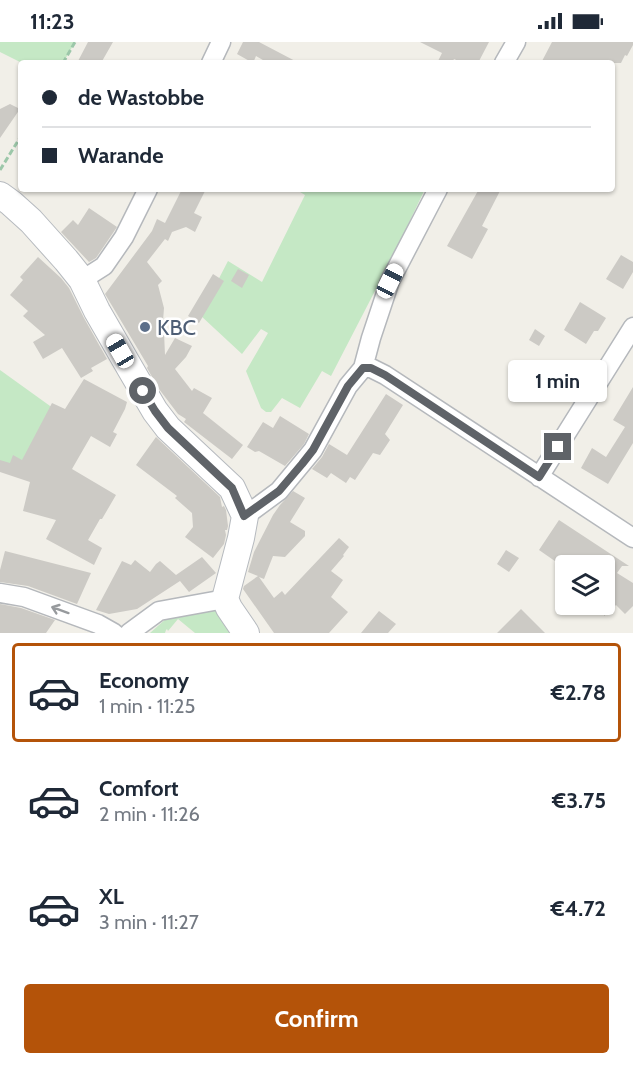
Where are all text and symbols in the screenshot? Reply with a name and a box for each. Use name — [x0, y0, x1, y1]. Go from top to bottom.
text: 11:23 — [30, 8, 75, 35]
text: de Wastobbe — [78, 84, 204, 111]
text: Warande — [78, 142, 163, 169]
car — [374, 261, 406, 301]
place label: KBC — [157, 314, 196, 341]
marker: KBC — [138, 320, 152, 334]
car — [103, 331, 137, 371]
callout: 1 min — [508, 360, 608, 402]
text: 1 min — [535, 369, 580, 393]
route start — [129, 377, 156, 404]
route end — [544, 433, 571, 460]
map controls — [555, 555, 615, 615]
button: layers — [555, 555, 615, 615]
one-way arrow — [51, 604, 70, 615]
icon: car — [27, 666, 81, 720]
text: Economy — [99, 667, 189, 694]
text: €2.78 — [551, 679, 606, 706]
text: 1 min · 11:25 — [99, 694, 195, 718]
icon: car — [27, 774, 81, 828]
text: Comfort — [99, 775, 178, 802]
text: €3.75 — [552, 787, 606, 814]
text: 2 min · 11:26 — [99, 802, 200, 826]
icon: car — [27, 882, 81, 936]
text: XL — [99, 883, 124, 910]
text: €4.72 — [550, 895, 606, 922]
text: 3 min · 11:27 — [99, 910, 199, 934]
button: Confirm — [24, 984, 609, 1053]

